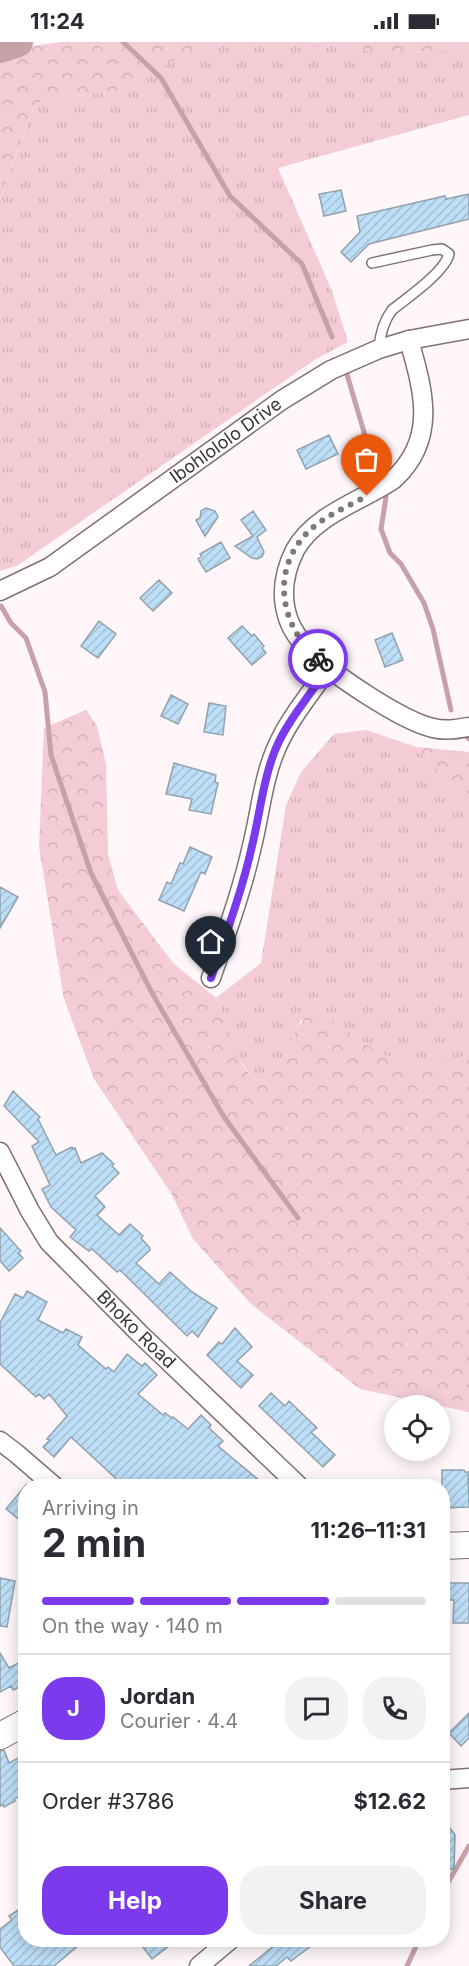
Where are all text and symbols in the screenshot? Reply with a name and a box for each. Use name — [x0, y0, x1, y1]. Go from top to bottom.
text: 11:24 — [30, 8, 85, 34]
street label: Ibohlololo Drive — [166, 393, 285, 487]
pin — [341, 434, 392, 496]
icon: bag — [350, 443, 383, 476]
courier — [288, 629, 348, 689]
icon: bike — [302, 643, 335, 676]
pin — [185, 916, 236, 978]
icon: home — [194, 925, 227, 958]
street label: Bhoko Road — [93, 1286, 180, 1372]
map controls — [384, 1395, 450, 1461]
button: locate — [384, 1395, 450, 1461]
text: Arriving in — [42, 1496, 139, 1520]
text: 11:26–11:31 — [311, 1517, 426, 1543]
text: 2 min — [42, 1519, 146, 1566]
text: On the way · 140 m — [42, 1614, 223, 1638]
button: chat — [285, 1677, 348, 1740]
button: phone — [363, 1677, 426, 1740]
text: Jordan — [120, 1683, 195, 1709]
text: J — [67, 1695, 80, 1721]
text: Courier · 4.4 — [120, 1709, 238, 1733]
text: Order #3786 — [42, 1788, 174, 1814]
text: $12.62 — [353, 1788, 426, 1814]
button: Help — [42, 1866, 228, 1935]
button: Share — [240, 1866, 426, 1935]

